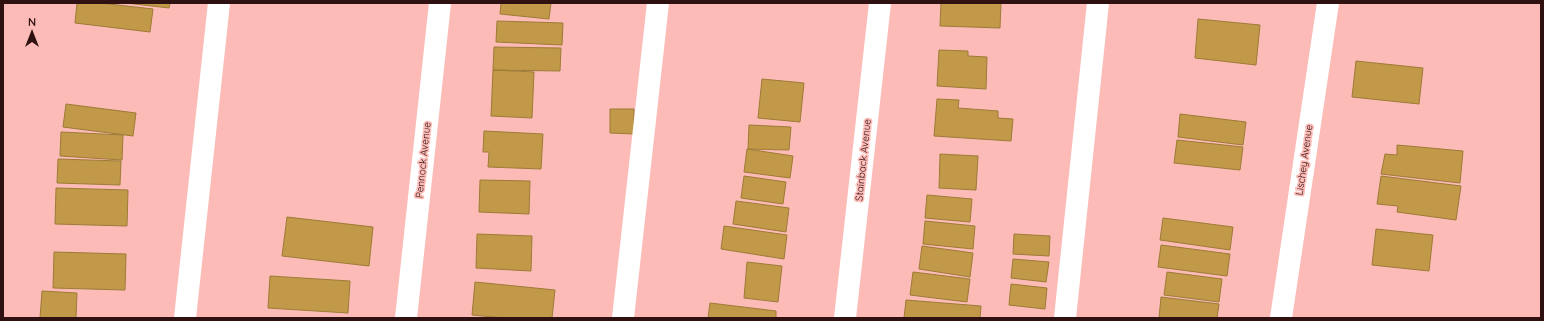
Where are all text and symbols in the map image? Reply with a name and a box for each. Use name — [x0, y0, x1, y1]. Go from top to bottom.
north arrow — [12, 12, 52, 52]
text: N — [28, 15, 36, 29]
street label: Stainback Avenue — [852, 118, 874, 202]
street label: Pennock Avenue — [413, 121, 434, 199]
street label: Lischey Avenue — [1293, 123, 1315, 196]

